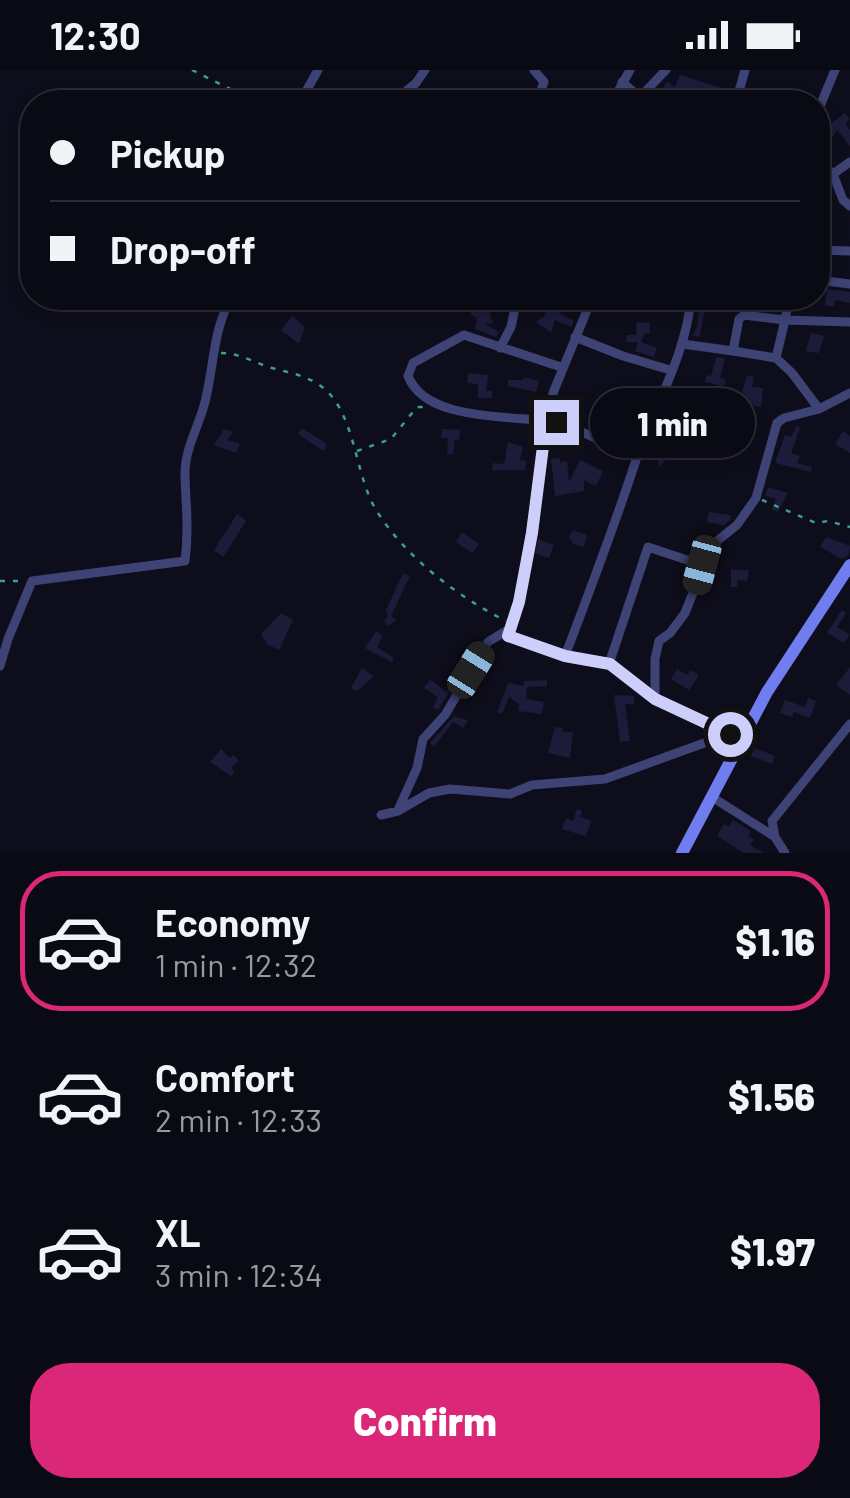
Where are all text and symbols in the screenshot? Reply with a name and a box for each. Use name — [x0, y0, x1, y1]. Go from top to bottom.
text: 12:30 — [50, 12, 141, 58]
text: Pickup — [110, 130, 225, 176]
text: Drop-off — [110, 226, 256, 272]
callout: 1 min — [591, 387, 756, 457]
route end — [534, 400, 579, 445]
text: 1 min — [637, 404, 708, 442]
car — [680, 532, 724, 598]
car — [442, 637, 500, 703]
route start — [708, 712, 753, 757]
icon: car — [35, 896, 125, 986]
text: Economy — [155, 899, 310, 945]
text: $1.16 — [735, 918, 815, 964]
text: 1 min · 12:32 — [155, 945, 317, 983]
icon: car — [35, 1051, 125, 1141]
text: Comfort — [155, 1054, 295, 1100]
text: $1.56 — [728, 1073, 815, 1119]
text: 2 min · 12:33 — [155, 1100, 322, 1138]
icon: car — [35, 1206, 125, 1296]
text: XL — [155, 1209, 201, 1255]
text: $1.97 — [730, 1228, 815, 1274]
text: 3 min · 12:34 — [155, 1255, 323, 1293]
button: Confirm — [30, 1363, 820, 1478]

